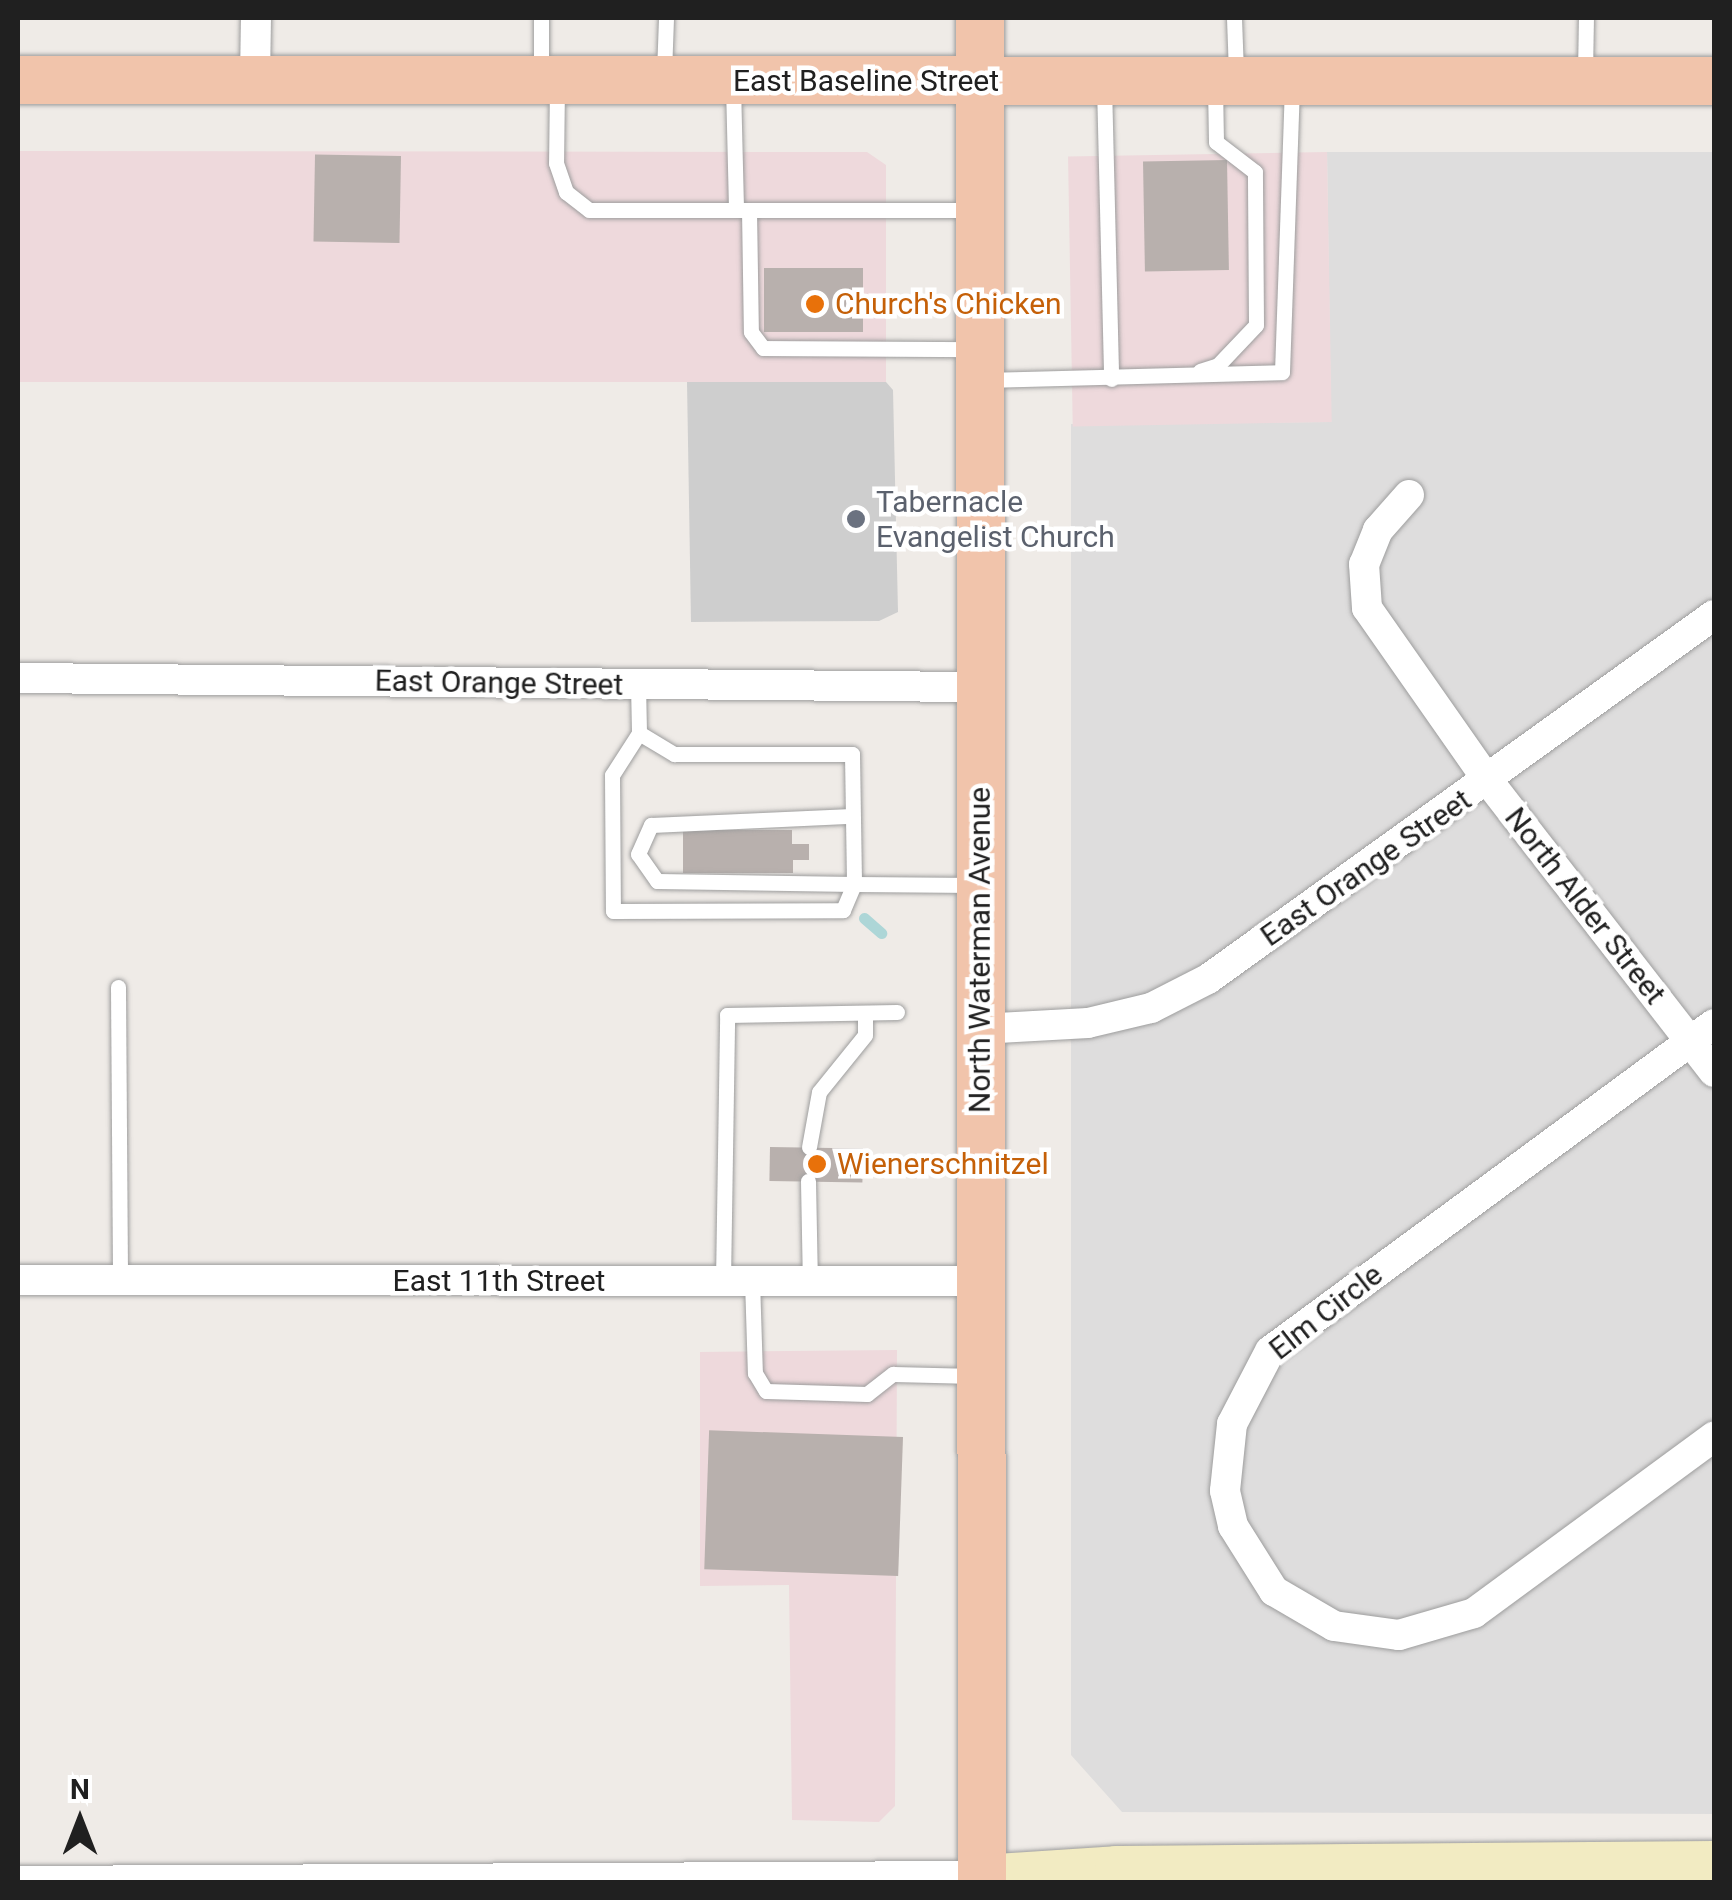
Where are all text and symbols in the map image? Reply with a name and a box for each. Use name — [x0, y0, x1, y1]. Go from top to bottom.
street label: East Baseline Street — [733, 63, 999, 99]
place label: Church's Chicken — [835, 286, 1062, 322]
marker: Church's Chicken — [804, 293, 826, 315]
place label: Tabernacle Evangelist Church — [876, 484, 1115, 554]
marker: Tabernacle Evangelist Church — [845, 508, 867, 530]
street label: East Orange Street — [374, 663, 624, 703]
street label: East Orange Street — [1254, 782, 1478, 954]
street label: North Waterman Avenue — [962, 787, 998, 1113]
street label: North Alder Street — [1497, 801, 1673, 1011]
place label: Wienerschnitzel — [837, 1146, 1049, 1182]
marker: Wienerschnitzel — [806, 1153, 828, 1175]
street label: Elm Circle — [1262, 1257, 1390, 1367]
street label: East 11th Street — [393, 1263, 605, 1299]
north arrow — [30, 1770, 130, 1870]
text: N — [70, 1773, 90, 1806]

